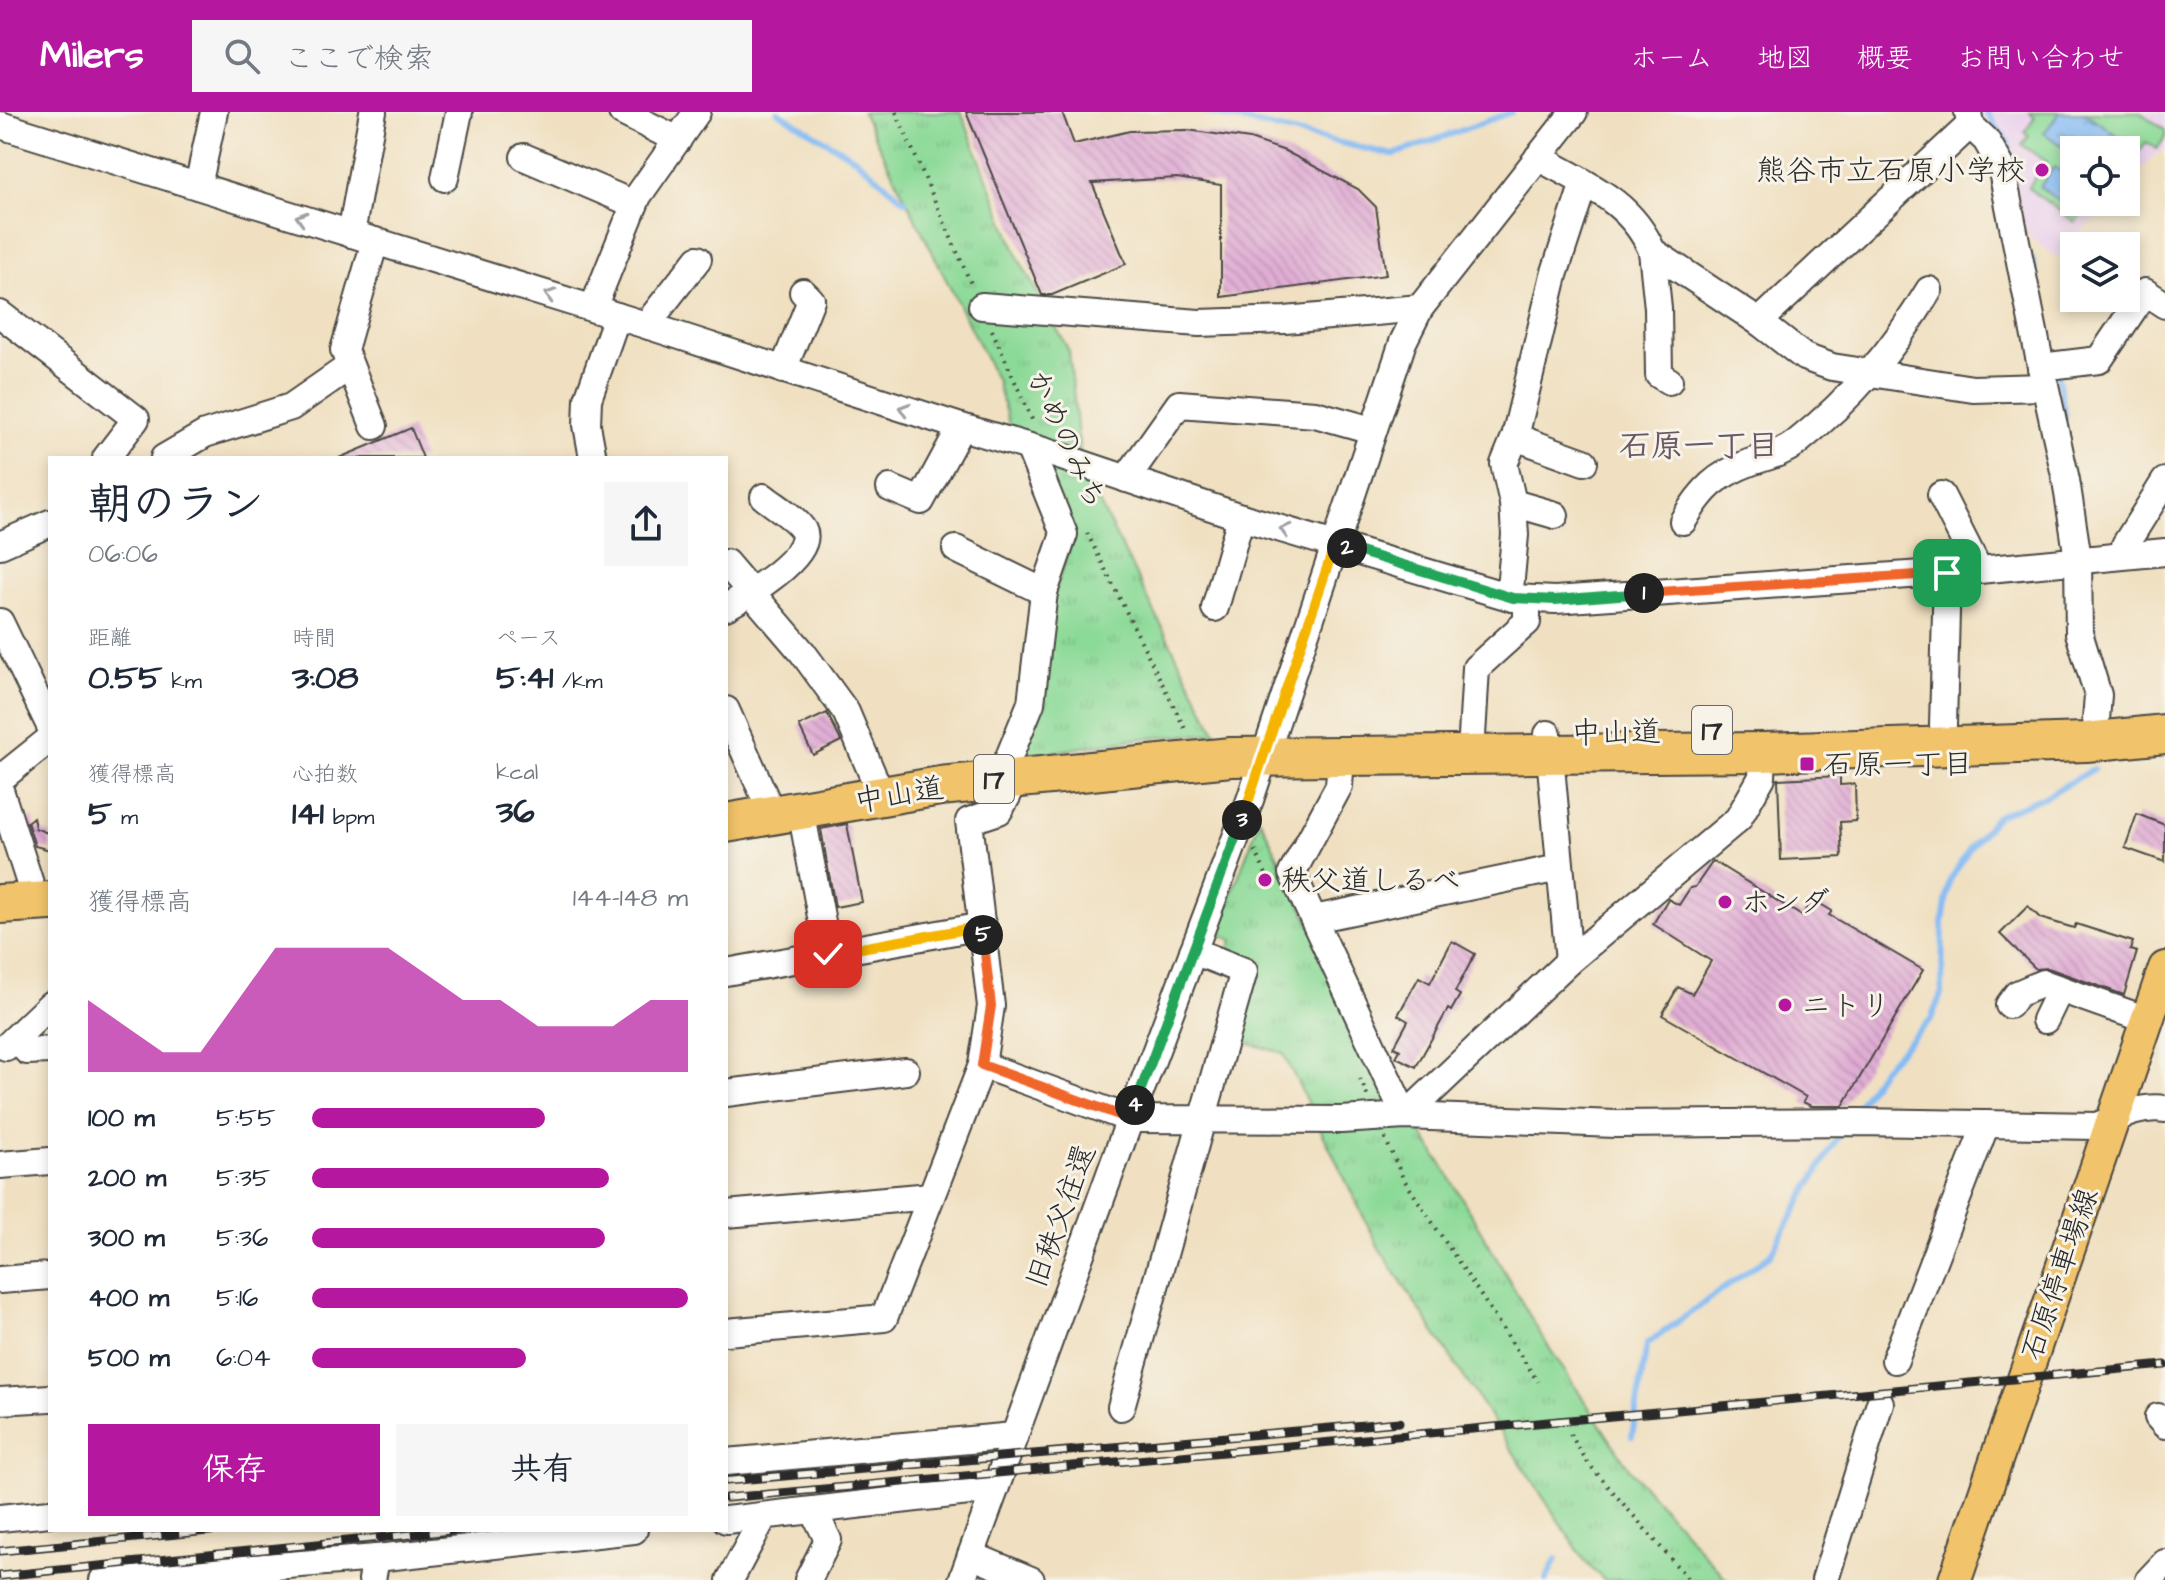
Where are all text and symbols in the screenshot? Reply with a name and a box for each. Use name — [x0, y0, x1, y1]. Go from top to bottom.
search box — [192, 20, 752, 92]
text: Milers — [40, 30, 144, 82]
icon: search — [220, 34, 264, 78]
text: ここで検索 — [284, 38, 434, 80]
text: ホーム — [1630, 39, 1713, 78]
text: 地図 — [1757, 39, 1813, 78]
text: 概要 — [1857, 39, 1913, 78]
text: お問い合わせ — [1957, 39, 2125, 78]
map controls — [2060, 136, 2140, 312]
button: locate — [2060, 136, 2140, 216]
place label: 熊谷市立石原小学校 — [1756, 150, 2026, 192]
marker: 熊谷市立石原小学校 — [2033, 161, 2051, 179]
one-way arrow — [295, 212, 309, 228]
button: layers — [2060, 232, 2140, 312]
one-way arrow — [543, 288, 557, 304]
street label: かめのみち — [1016, 363, 1117, 516]
one-way arrow — [898, 402, 911, 418]
district label: 石原一丁目 — [1619, 424, 1779, 469]
text: 朝のラン — [88, 475, 264, 536]
button: share — [604, 482, 688, 566]
one-way arrow — [1279, 523, 1293, 539]
pin: 2 — [1327, 528, 1367, 568]
text: 2 — [1341, 532, 1353, 563]
text: 06:06 — [88, 536, 158, 572]
pin — [1913, 539, 1981, 607]
icon: arrive — [1925, 551, 1969, 595]
pin: 1 — [1624, 573, 1664, 613]
text: 1 — [1643, 577, 1645, 608]
text: 距離 — [88, 623, 132, 654]
text: 時間 — [292, 623, 336, 654]
text: ペース — [496, 623, 561, 654]
text: 0.55 — [88, 654, 162, 702]
text: 3:08 — [292, 654, 358, 702]
text: 5:41 — [496, 654, 553, 702]
text: km — [162, 666, 202, 697]
text: /km — [553, 666, 603, 697]
road number: 17 — [1692, 706, 1732, 754]
street label: 中山道 — [1571, 711, 1661, 755]
place label: 石原一丁目 — [1823, 744, 1973, 786]
road number: 17 — [974, 755, 1014, 803]
marker: 石原一丁目 — [1798, 755, 1816, 773]
text: kcal — [496, 757, 538, 788]
text: 獲得標高 — [88, 759, 176, 790]
text: 心拍数 — [292, 759, 358, 790]
street label: 中山道 — [851, 767, 947, 823]
text: 36 — [496, 788, 535, 836]
text: 5 — [88, 790, 112, 838]
text: 141 — [292, 790, 324, 838]
pin: 3 — [1222, 800, 1262, 840]
text: m — [112, 802, 138, 833]
text: bpm — [324, 802, 374, 833]
text: 3 — [1236, 804, 1248, 835]
place label: 秩父道しるべ — [1281, 860, 1461, 902]
marker: 秩父道しるべ — [1256, 871, 1274, 889]
text: 144–148 m — [573, 880, 688, 916]
place label: ホンダ — [1741, 882, 1830, 924]
text: 獲得標高 — [88, 884, 192, 920]
marker: ホンダ — [1716, 893, 1734, 911]
pin: 5 — [963, 915, 1003, 955]
text: 5 — [975, 919, 991, 950]
pin — [794, 920, 862, 988]
icon: check — [806, 932, 850, 976]
place label: ニトリ — [1801, 985, 1891, 1027]
marker: ニトリ — [1776, 996, 1794, 1014]
pin: 4 — [1115, 1085, 1155, 1125]
text: 4 — [1128, 1089, 1142, 1120]
text: 100 m — [88, 1100, 155, 1136]
text: 5:55 — [216, 1100, 276, 1136]
street label: 旧秩父往還 — [1016, 1139, 1106, 1294]
text: 200 m — [88, 1160, 166, 1196]
text: 5:35 — [216, 1160, 270, 1196]
street label: 石原停車場線 — [2011, 1182, 2109, 1366]
text: 300 m — [88, 1220, 165, 1256]
text: 5:36 — [216, 1220, 268, 1256]
text: 400 m — [88, 1280, 169, 1316]
text: 5:16 — [216, 1280, 258, 1316]
text: 500 m — [88, 1340, 170, 1376]
text: 6:04 — [216, 1340, 271, 1376]
button: 保存 — [88, 1424, 380, 1516]
button: 共有 — [396, 1424, 688, 1516]

